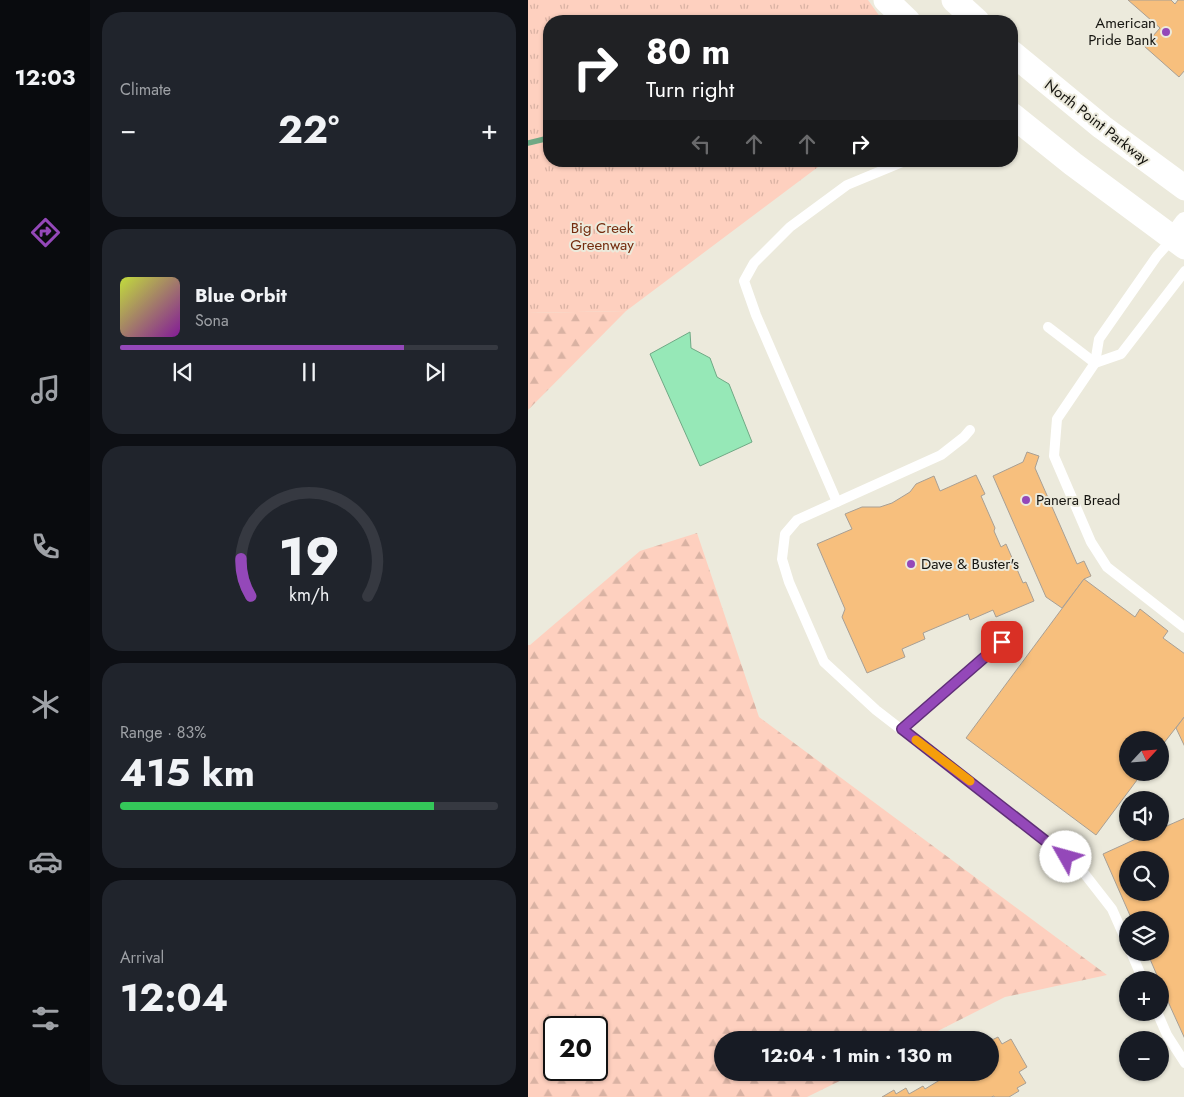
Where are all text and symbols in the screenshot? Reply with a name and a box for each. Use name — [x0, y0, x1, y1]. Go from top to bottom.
place label: American Pride Bank — [1088, 12, 1156, 51]
marker: American Pride Bank — [1160, 26, 1172, 38]
text: 80 m — [646, 27, 730, 77]
icon: right — [563, 35, 628, 100]
text: 12:03 — [15, 61, 75, 93]
text: Turn right — [646, 73, 734, 105]
street label: North Point Parkway — [1040, 74, 1154, 170]
text: Climate — [120, 78, 171, 101]
text: 22° — [278, 102, 339, 157]
text: − — [120, 109, 137, 150]
text: + — [481, 109, 498, 150]
icon: left — [687, 130, 715, 158]
icon: ahead — [740, 130, 768, 158]
icon: ahead — [793, 130, 821, 158]
icon: right — [846, 130, 874, 158]
icon: directions — [28, 215, 63, 250]
park label: Big Creek Greenway — [570, 217, 634, 256]
text: Blue Orbit — [195, 282, 287, 309]
text: Sona — [195, 309, 229, 332]
icon: previous — [169, 358, 197, 386]
icon: pause — [295, 358, 323, 386]
icon: next — [421, 358, 449, 386]
icon: music — [28, 372, 63, 407]
place label: Panera Bread — [1036, 489, 1120, 511]
marker: Panera Bread — [1020, 494, 1032, 506]
text: 19 — [278, 519, 340, 595]
icon: phone — [28, 529, 63, 564]
place label: Dave & Buster's — [921, 553, 1019, 575]
marker: Dave & Buster's — [905, 558, 917, 570]
text: km/h — [289, 582, 329, 608]
pin — [981, 621, 1023, 663]
icon: arrive — [988, 628, 1016, 656]
icon: climate — [28, 687, 63, 722]
text: Range · 83% — [120, 721, 206, 744]
north arrow — [1119, 731, 1169, 781]
map controls — [1119, 731, 1169, 1081]
text: 415 km — [120, 745, 255, 800]
button: sound — [1119, 791, 1169, 841]
position arrow — [1039, 830, 1091, 882]
icon: car — [28, 844, 63, 879]
button: search — [1119, 851, 1169, 901]
button: layers — [1119, 911, 1169, 961]
text: Arrival — [120, 946, 164, 969]
text: 12:04 — [120, 970, 228, 1025]
button: + — [1119, 971, 1169, 1021]
icon: filters — [28, 1001, 63, 1036]
speed limit sign: 20 — [543, 1016, 608, 1081]
button: − — [1119, 1031, 1169, 1081]
text: 12:04 · 1 min · 130 m — [761, 1042, 952, 1069]

